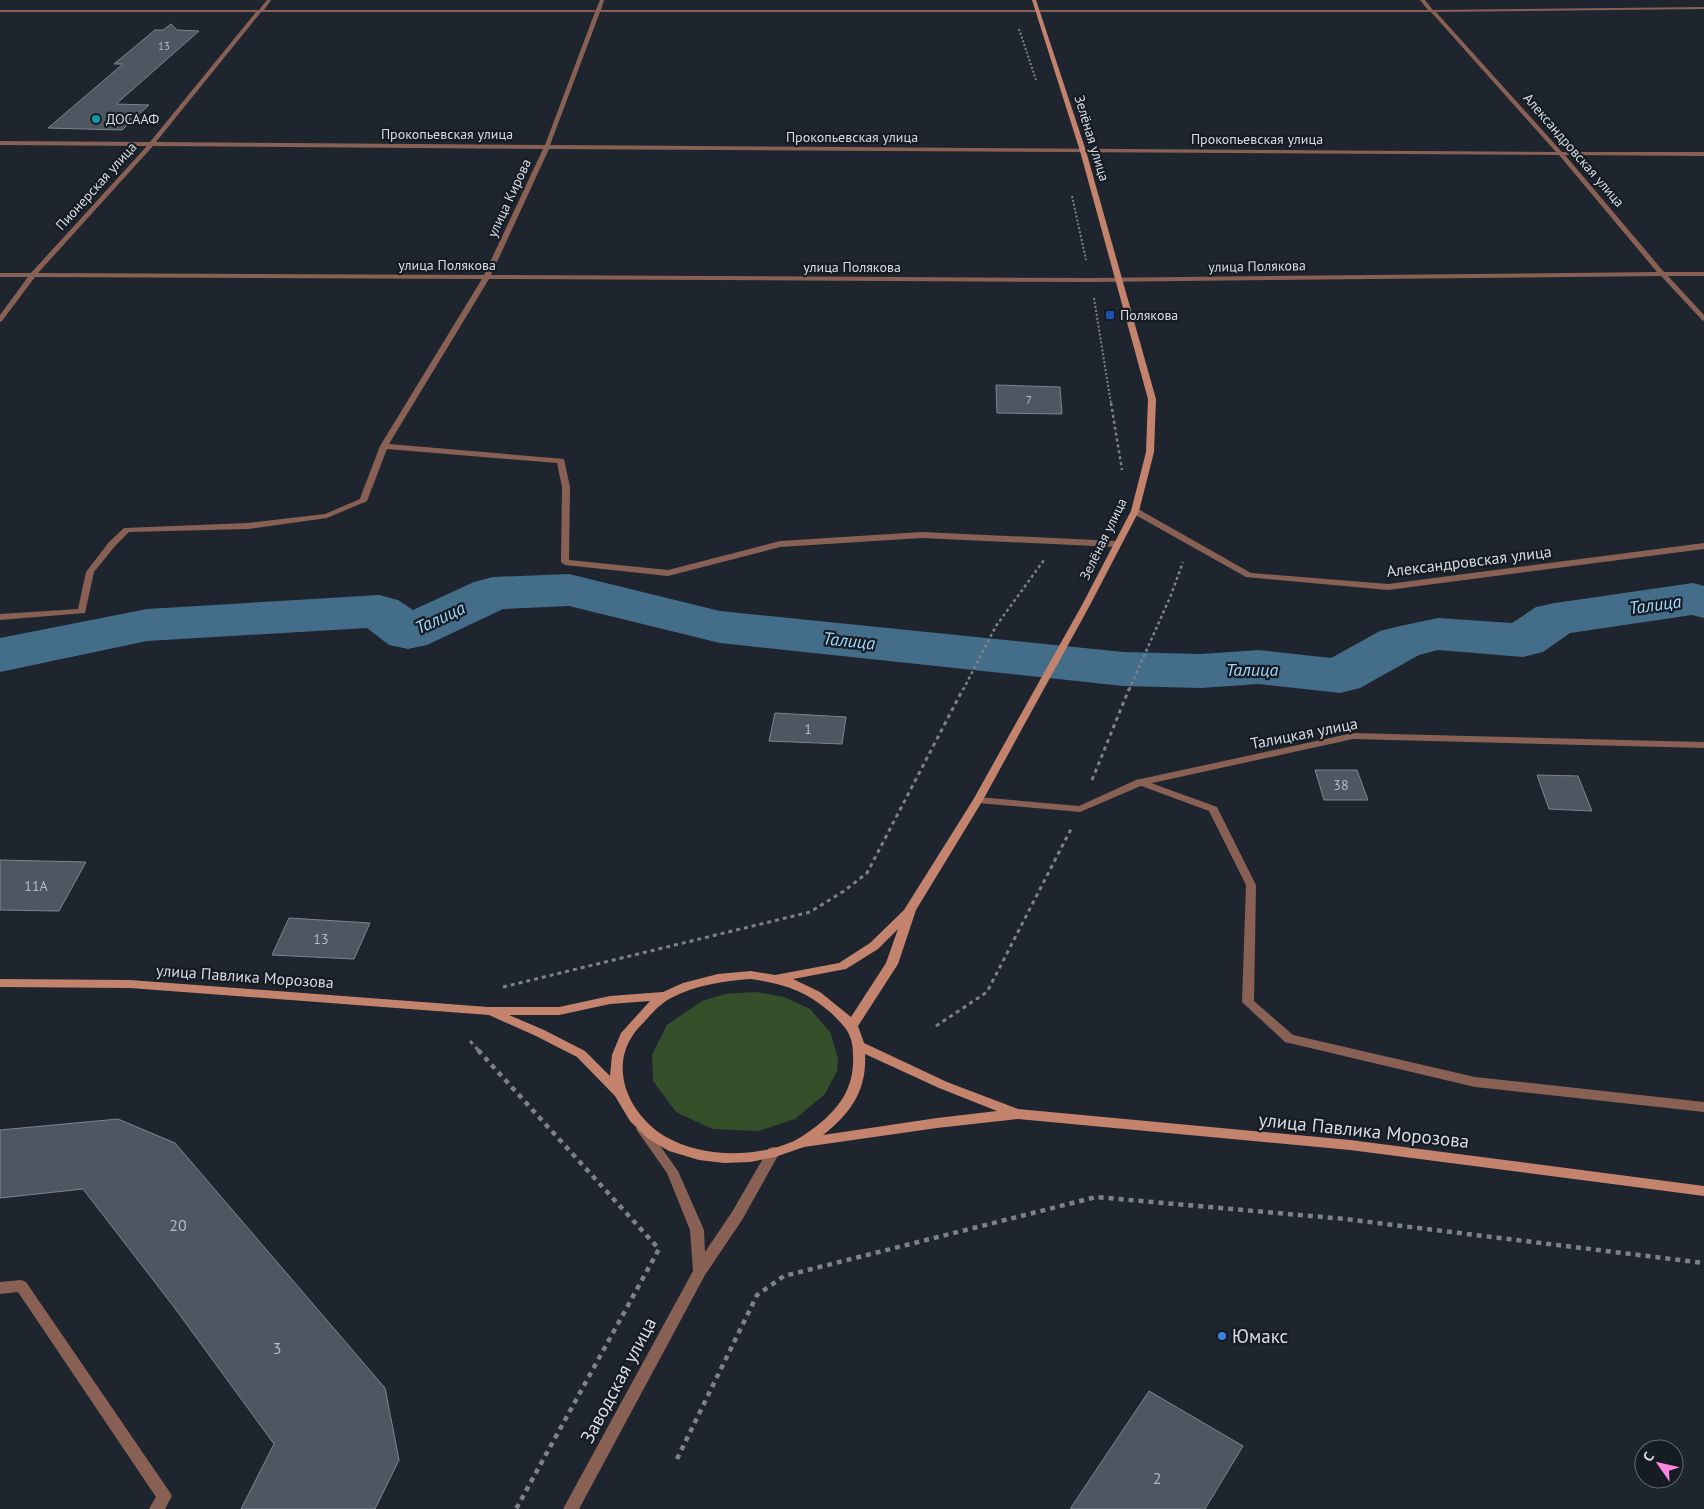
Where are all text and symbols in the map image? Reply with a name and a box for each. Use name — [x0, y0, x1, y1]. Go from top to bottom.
house number: 13 — [158, 39, 170, 53]
street label: Александровская улица — [1520, 89, 1628, 211]
street label: Зелёная улица — [1070, 93, 1114, 183]
place label: ДОСААФ — [106, 110, 159, 128]
marker: ДОСААФ — [90, 113, 102, 125]
street label: Прокопьевская улица — [381, 125, 513, 143]
street label: Прокопьевская улица — [786, 128, 918, 146]
street label: Прокопьевская улица — [1191, 130, 1323, 148]
street label: Пионерская улица — [52, 138, 140, 234]
street label: улица Кирова — [483, 156, 535, 240]
street label: улица Полякова — [398, 256, 496, 274]
street label: улица Полякова — [1208, 256, 1306, 276]
street label: улица Полякова — [803, 258, 901, 276]
place label: Полякова — [1120, 306, 1178, 324]
marker: Полякова — [1104, 309, 1116, 321]
house number: 7 — [1026, 393, 1032, 407]
street label: Зелёная улица — [1075, 495, 1131, 583]
street label: Александровская улица — [1385, 541, 1553, 581]
water label: Талица — [1627, 589, 1683, 620]
water label: Талица — [411, 596, 469, 639]
water label: Талица — [822, 626, 877, 655]
water label: Талица — [1226, 658, 1279, 681]
street label: Талицкая улица — [1249, 713, 1359, 753]
house number: 1 — [804, 720, 812, 738]
house number: 38 — [1333, 776, 1349, 794]
house number: 11А — [24, 877, 49, 895]
house number: 13 — [313, 930, 329, 948]
street label: улица Павлика Морозова — [155, 960, 335, 992]
street label: улица Павлика Морозова — [1258, 1107, 1470, 1153]
house number: 20 — [169, 1215, 187, 1235]
street label: Заводская улица — [575, 1313, 661, 1447]
place label: Юмакс — [1232, 1324, 1288, 1348]
marker: Юмакс — [1216, 1330, 1228, 1342]
house number: 3 — [273, 1338, 281, 1358]
north arrow — [1634, 1439, 1684, 1489]
text: С — [1639, 1448, 1658, 1465]
house number: 2 — [1153, 1468, 1161, 1488]

